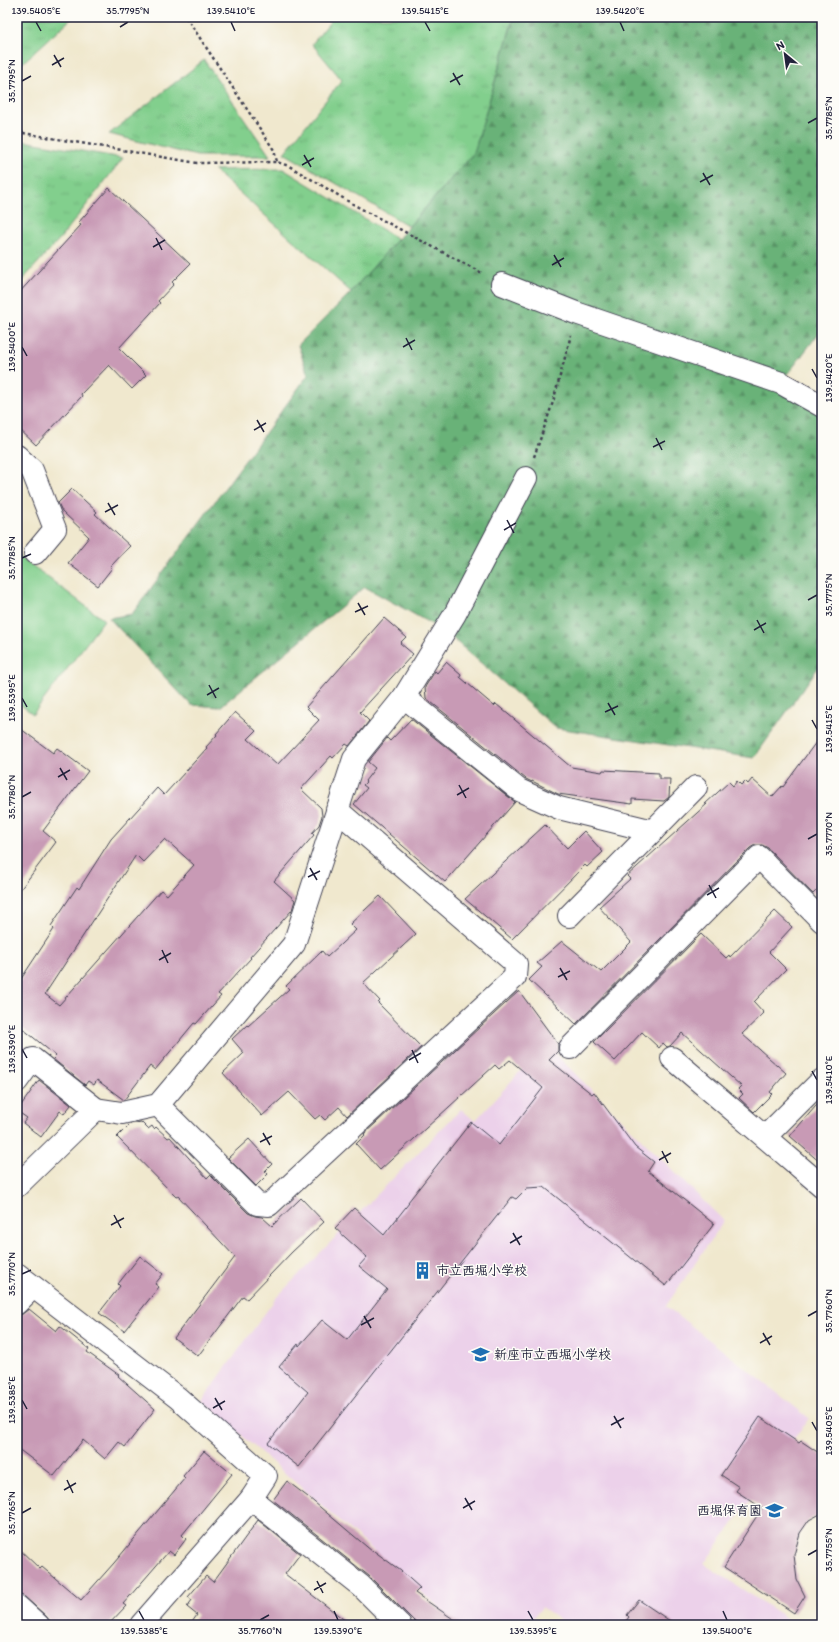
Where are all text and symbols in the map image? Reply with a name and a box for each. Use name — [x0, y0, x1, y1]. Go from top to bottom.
text: 139.5405°E — [12, 4, 61, 17]
text: 35.7795°N — [106, 4, 150, 17]
text: 139.5410°E — [207, 4, 256, 17]
text: 139.5415°E — [401, 4, 449, 17]
text: 139.5420°E — [596, 4, 645, 17]
north arrow — [765, 34, 805, 74]
text: N — [774, 38, 787, 53]
text: 35.7795°N — [5, 59, 18, 103]
text: 35.7785°N — [822, 96, 835, 140]
text: 139.5400°E — [5, 322, 18, 372]
text: 139.5420°E — [822, 353, 835, 402]
text: 35.7785°N — [5, 536, 18, 580]
text: 35.7775°N — [822, 573, 835, 617]
text: 139.5395°E — [5, 674, 18, 722]
text: 139.5415°E — [822, 705, 835, 753]
text: 35.7780°N — [5, 775, 18, 819]
text: 35.7770°N — [822, 812, 835, 856]
text: 139.5390°E — [5, 1024, 18, 1073]
text: 139.5410°E — [822, 1055, 835, 1104]
text: 35.7770°N — [5, 1252, 18, 1296]
building icon: 市立西堀小学校 — [413, 1260, 433, 1280]
place label: 市立西堀小学校 — [436, 1263, 527, 1278]
text: 35.7760°N — [822, 1289, 835, 1333]
school or university icon: 新座市立西堀小学校 — [471, 1344, 491, 1364]
place label: 新座市立西堀小学校 — [494, 1347, 611, 1362]
text: 139.5385°E — [5, 1376, 18, 1424]
text: 139.5405°E — [822, 1406, 835, 1455]
text: 35.7765°N — [5, 1491, 18, 1535]
school or university icon: 西堀保育園 — [765, 1500, 785, 1520]
place label: 西堀保育園 — [697, 1503, 762, 1518]
text: 35.7755°N — [822, 1528, 835, 1572]
text: 139.5385°E — [120, 1624, 168, 1637]
text: 35.7760°N — [238, 1624, 282, 1637]
text: 139.5390°E — [314, 1624, 363, 1637]
text: 139.5395°E — [509, 1624, 557, 1637]
text: 139.5400°E — [702, 1624, 752, 1637]

